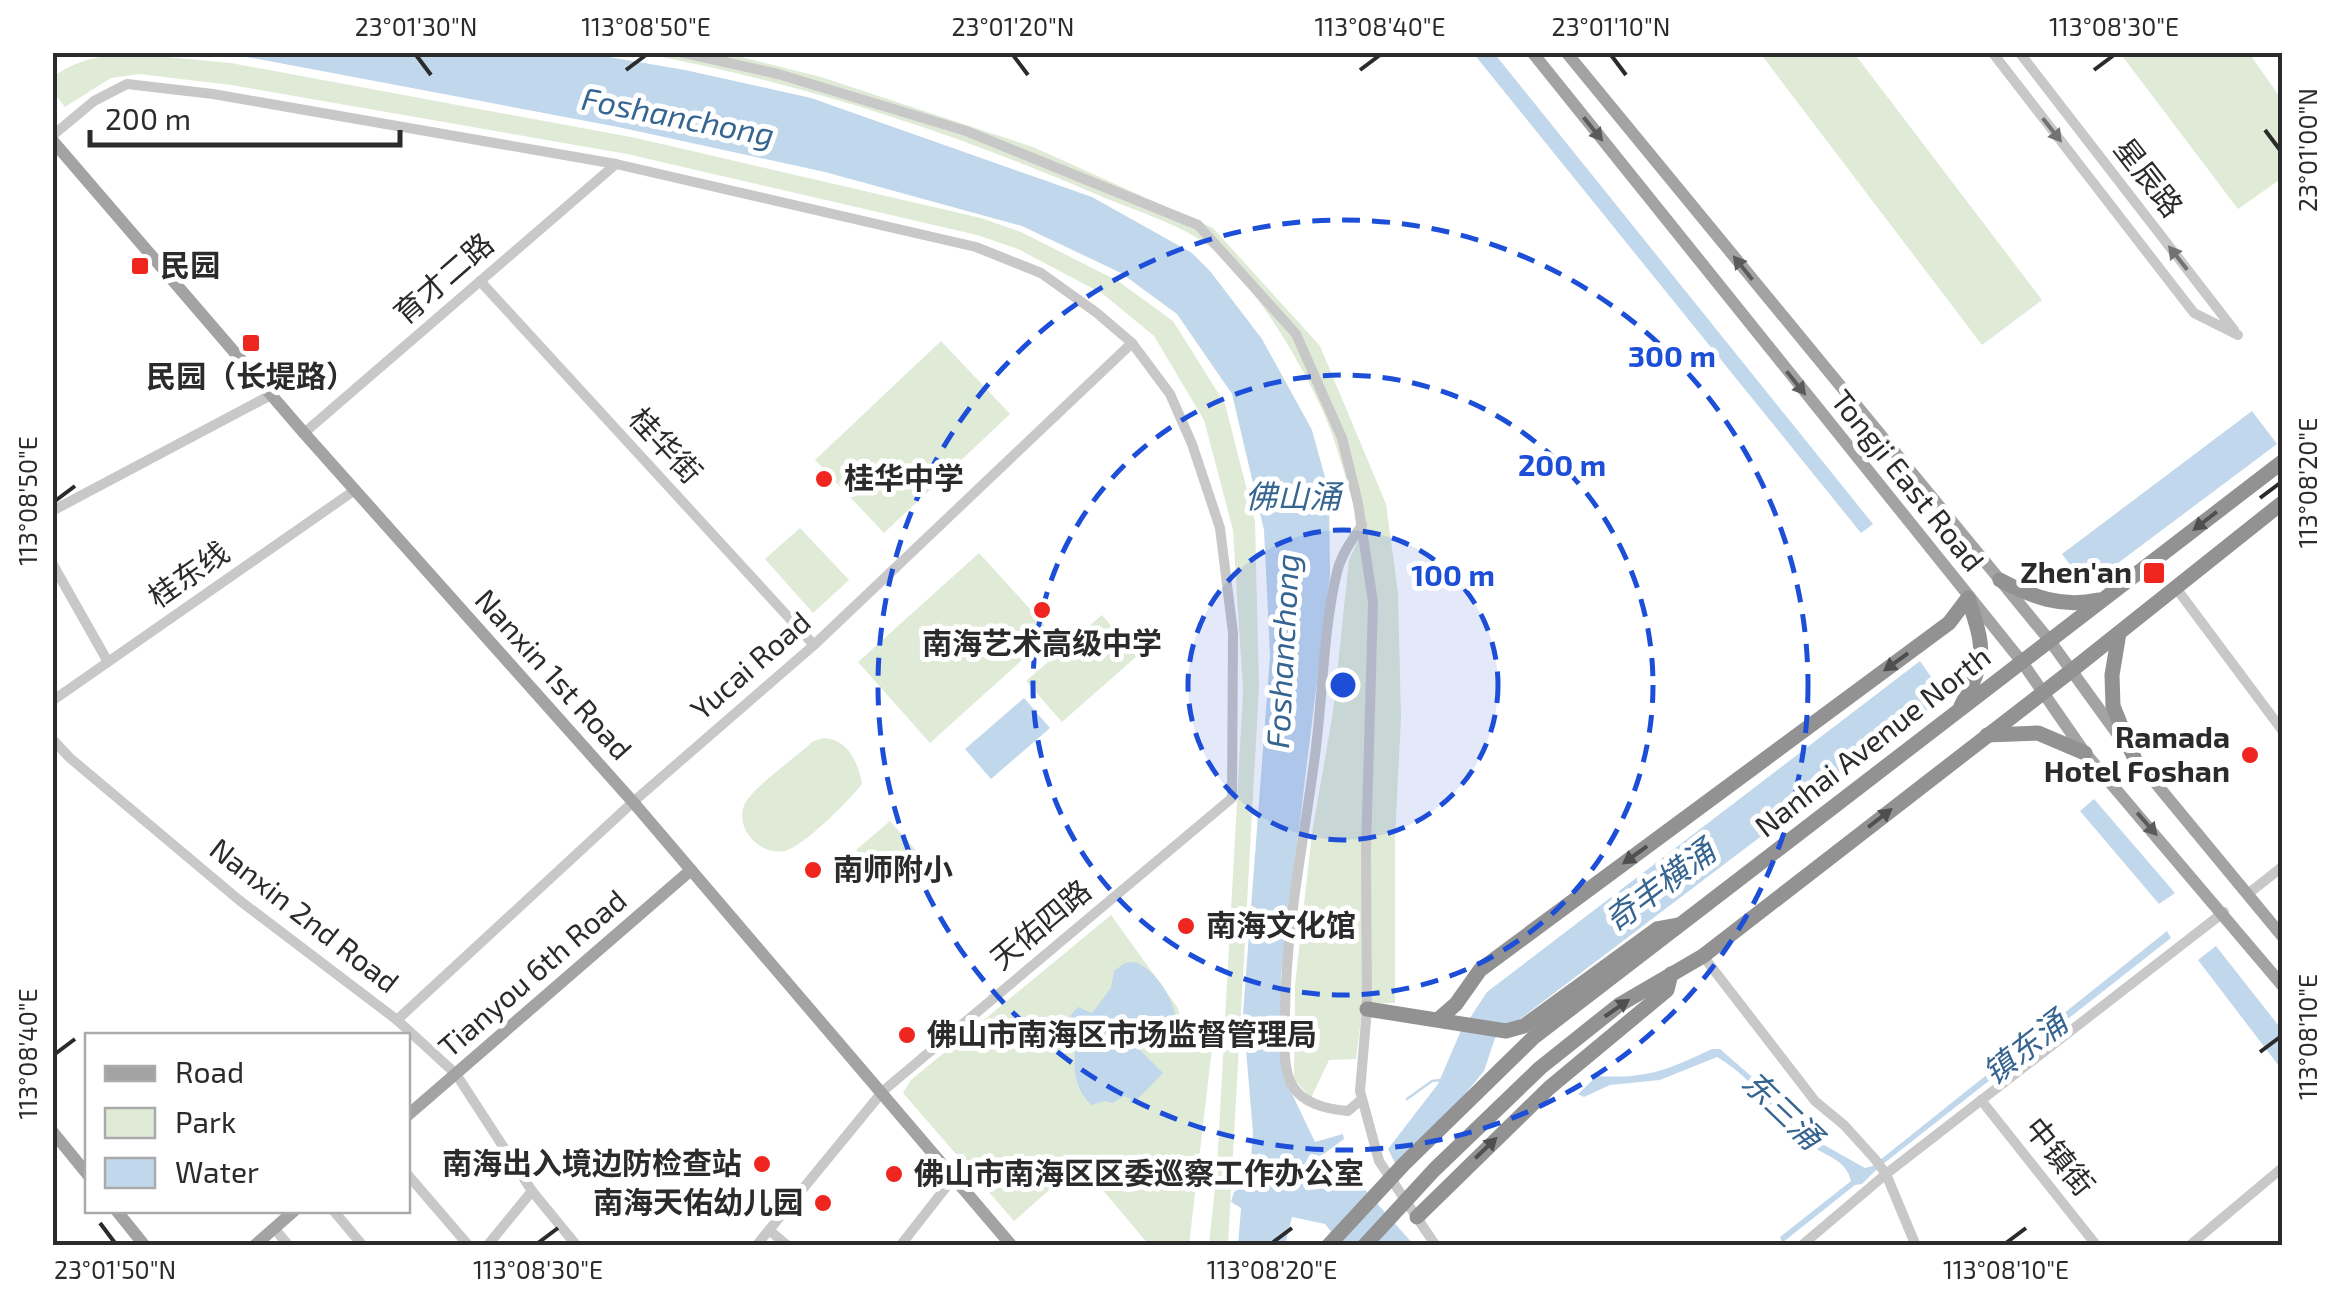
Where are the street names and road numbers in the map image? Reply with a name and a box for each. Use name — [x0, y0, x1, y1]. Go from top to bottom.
street label: 星辰路 — [2108, 130, 2191, 223]
street label: 育才二路 — [386, 225, 500, 330]
street label: Tongji East Road — [1825, 382, 1993, 578]
street label: 桂华街 — [623, 399, 710, 490]
street label: 桂东线 — [141, 533, 235, 614]
street label: Nanxin 1st Road — [469, 581, 640, 766]
street label: Yucai Road — [682, 603, 817, 726]
street label: Nanhai Avenue North — [1747, 637, 1997, 843]
street label: Nanxin 2nd Road — [204, 830, 407, 999]
street label: 天佑四路 — [982, 871, 1097, 976]
street label: Tianyou 6th Road — [430, 881, 633, 1064]
street label: 中镇街 — [2018, 1109, 2103, 1202]

